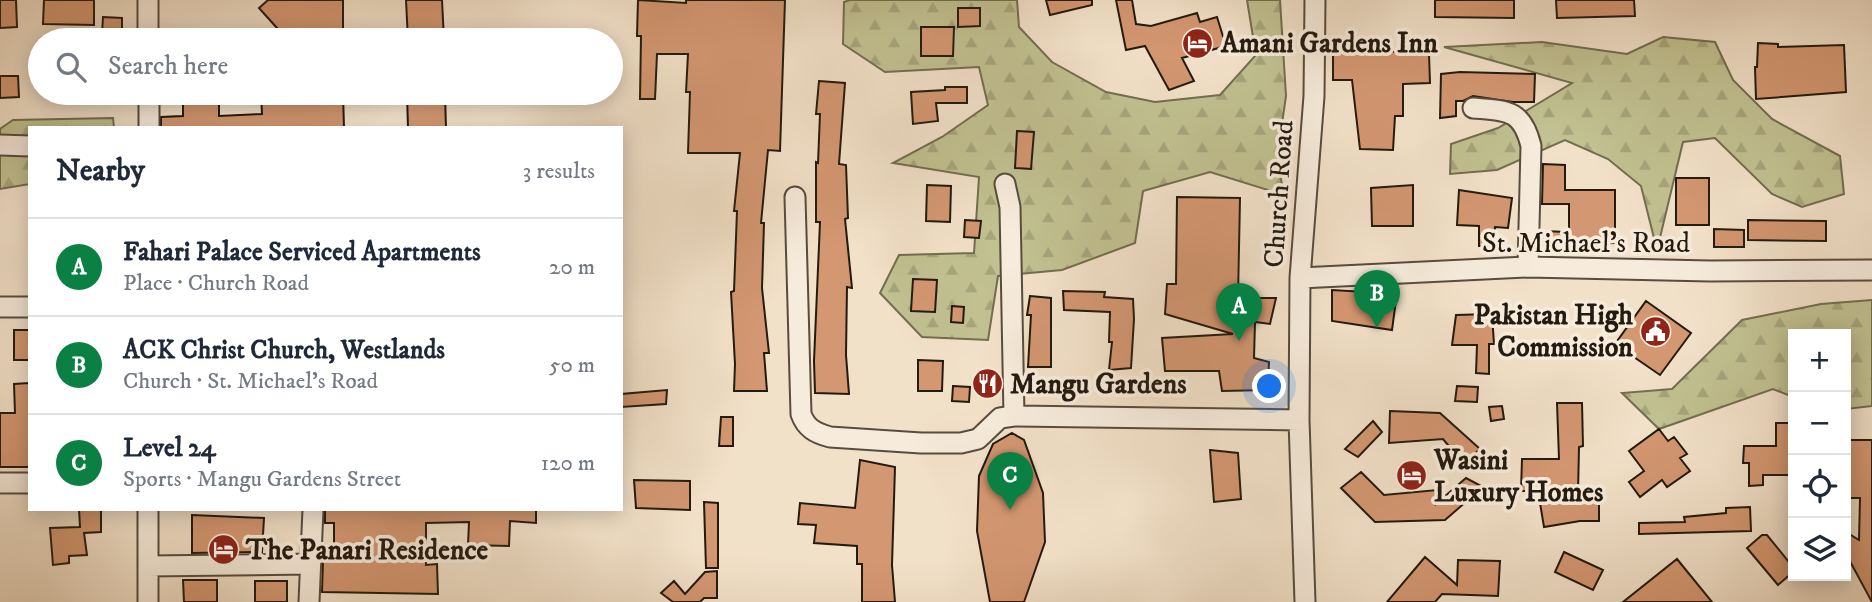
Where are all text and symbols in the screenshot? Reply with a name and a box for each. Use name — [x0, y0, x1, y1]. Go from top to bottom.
hotel icon: Amani Gardens Inn — [1181, 26, 1215, 60]
place label: Amani Gardens Inn — [1220, 26, 1438, 61]
search box — [28, 28, 623, 105]
icon: search — [52, 48, 90, 86]
text: Search here — [108, 50, 228, 83]
street label: Church Road — [1256, 119, 1302, 269]
text: Nearby — [56, 153, 145, 190]
text: 3 results — [523, 157, 595, 186]
street label: St. Michael's Road — [1482, 226, 1690, 261]
text: Fahari Palace Serviced Apartments — [123, 236, 481, 269]
text: A — [72, 253, 86, 282]
text: 20 m — [549, 253, 595, 282]
text: Place · Church Road — [123, 269, 309, 298]
pin: B — [1354, 270, 1400, 328]
pin: A — [1216, 283, 1262, 341]
place label: Pakistan High Commission — [1474, 298, 1633, 365]
public building icon: Pakistan High Commission — [1639, 314, 1673, 348]
map controls — [1788, 329, 1851, 581]
button: + — [1788, 329, 1851, 392]
text: ACK Christ Church, Westlands — [123, 334, 445, 367]
text: B — [72, 351, 86, 380]
text: 50 m — [549, 351, 595, 380]
text: Church · St. Michael's Road — [123, 367, 378, 396]
restaurant icon: Mangu Gardens — [970, 367, 1004, 401]
place label: Mangu Gardens — [1010, 367, 1187, 402]
your location — [1252, 369, 1286, 403]
button: − — [1788, 392, 1851, 455]
text: Level 24 — [123, 432, 216, 465]
place label: Wasini Luxury Homes — [1433, 443, 1604, 510]
text: C — [71, 449, 87, 478]
text: 120 m — [541, 449, 595, 478]
pin: C — [987, 452, 1033, 510]
button: locate — [1788, 455, 1851, 518]
hotel icon: Wasini Luxury Homes — [1394, 459, 1428, 493]
text: Sports · Mangu Gardens Street — [123, 465, 401, 494]
button: layers — [1788, 518, 1851, 581]
hotel icon: The Panari Residence — [206, 533, 240, 567]
place label: The Panari Residence — [245, 533, 489, 568]

